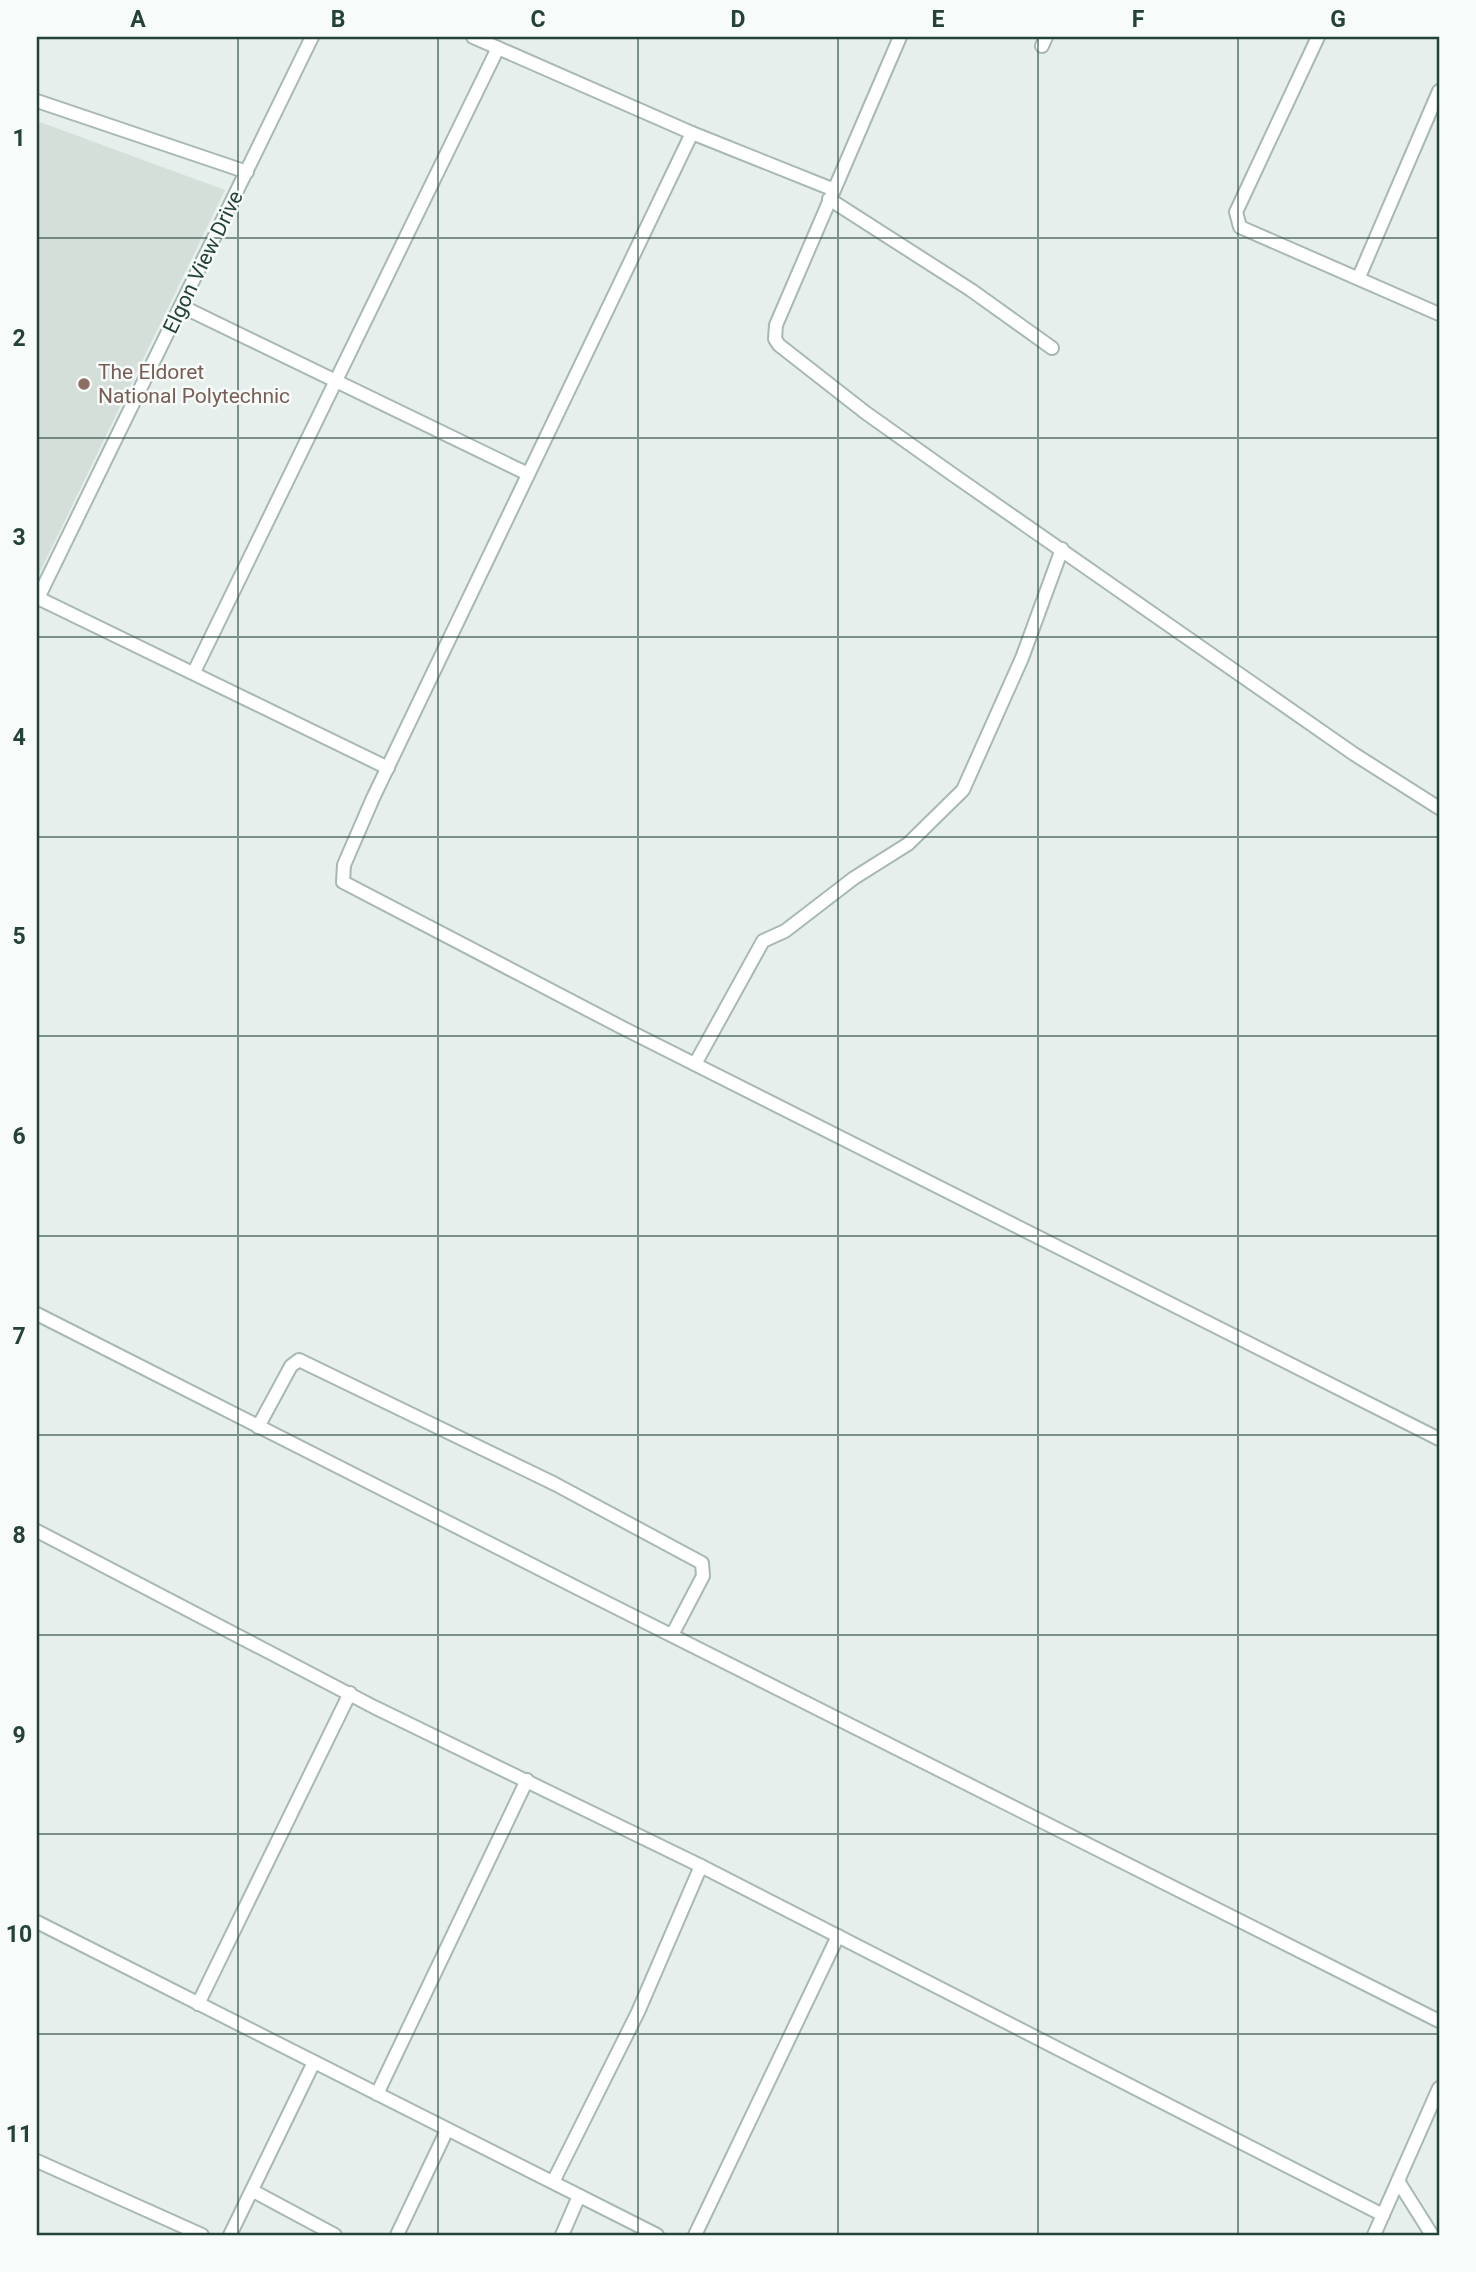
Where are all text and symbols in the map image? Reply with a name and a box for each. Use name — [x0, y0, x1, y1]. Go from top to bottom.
text: A — [130, 6, 146, 33]
text: B — [331, 6, 345, 33]
text: C — [530, 6, 546, 33]
text: D — [731, 6, 745, 33]
text: E — [932, 6, 945, 33]
text: F — [1132, 6, 1145, 33]
text: G — [1330, 6, 1346, 33]
text: 1 — [12, 125, 26, 152]
street label: Elgon View Drive — [158, 187, 248, 337]
text: 2 — [12, 325, 26, 352]
place label: The Eldoret National Polytechnic — [98, 360, 290, 408]
marker: The Eldoret National Polytechnic — [76, 376, 92, 392]
text: 3 — [12, 524, 26, 551]
text: 4 — [12, 724, 26, 751]
text: 5 — [12, 923, 26, 950]
text: 6 — [12, 1123, 26, 1150]
text: 7 — [12, 1323, 26, 1350]
text: 8 — [12, 1522, 26, 1549]
text: 9 — [12, 1722, 26, 1749]
text: 10 — [6, 1921, 32, 1948]
text: 11 — [6, 2121, 32, 2148]

